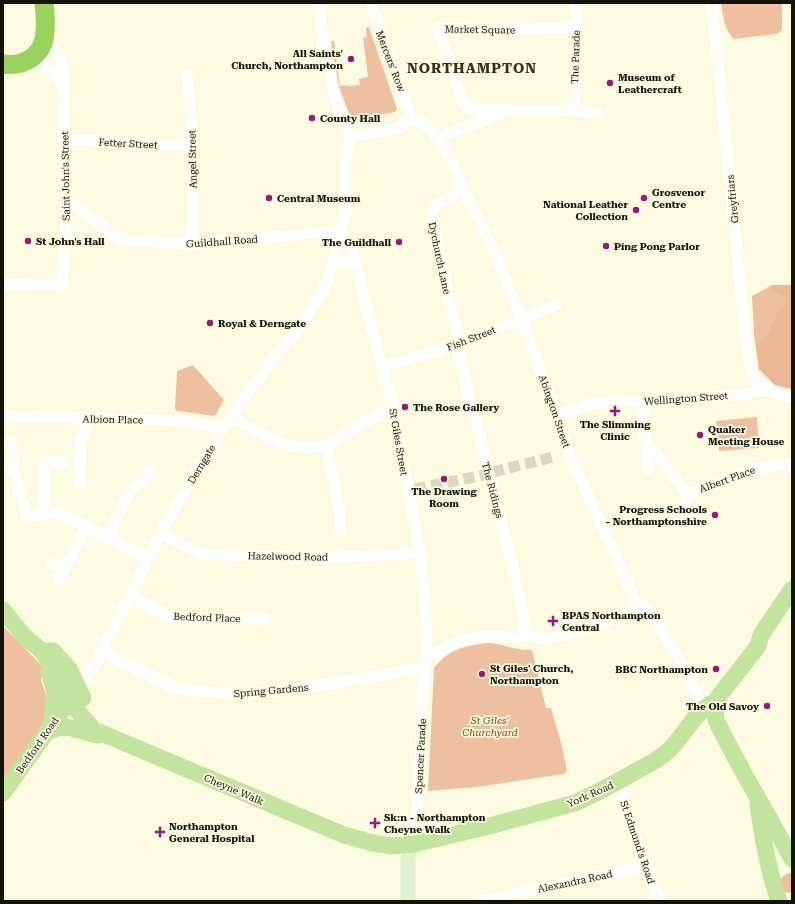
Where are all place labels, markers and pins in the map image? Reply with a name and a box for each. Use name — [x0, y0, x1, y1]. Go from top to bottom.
place label: All Saints' Church, Northampton — [231, 48, 343, 71]
marker: All Saints' Church, Northampton — [346, 54, 356, 64]
place label: Museum of Leathercraft — [618, 72, 682, 95]
marker: Museum of Leathercraft — [605, 78, 615, 88]
marker: County Hall — [307, 113, 317, 123]
place label: County Hall — [320, 113, 381, 124]
place label: Grosvenor Centre — [652, 187, 706, 210]
marker: Central Museum — [264, 193, 274, 203]
place label: Central Museum — [277, 193, 361, 204]
marker: Grosvenor Centre — [639, 193, 649, 203]
place label: National Leather Collection — [543, 199, 628, 222]
marker: National Leather Collection — [631, 205, 641, 215]
marker: St John's Hall — [23, 236, 33, 246]
place label: St John's Hall — [36, 236, 105, 247]
place label: The Guildhall — [322, 237, 392, 248]
marker: The Guildhall — [394, 237, 404, 247]
marker: Ping Pong Parlor — [601, 241, 611, 251]
place label: Ping Pong Parlor — [614, 241, 700, 252]
marker: Royal & Derngate — [205, 318, 215, 328]
place label: Royal & Derngate — [218, 318, 306, 329]
marker: The Rose Gallery — [400, 402, 410, 412]
place label: The Rose Gallery — [413, 402, 499, 413]
marker: The Slimming Clinic — [609, 405, 621, 417]
place label: The Slimming Clinic — [580, 419, 651, 442]
place label: Quaker Meeting House — [708, 424, 785, 447]
marker: Quaker Meeting House — [695, 430, 705, 440]
marker: The Drawing Room — [439, 474, 449, 484]
place label: The Drawing Room — [411, 486, 477, 509]
place label: Progress Schools - Northamptonshire — [606, 504, 707, 527]
marker: Progress Schools - Northamptonshire — [710, 510, 720, 520]
place label: BPAS Northampton Central — [562, 610, 661, 633]
marker: BPAS Northampton Central — [547, 615, 559, 627]
place label: St Giles' Church, Northampton — [490, 663, 574, 686]
place label: BBC Northampton — [615, 664, 708, 675]
marker: BBC Northampton — [711, 664, 721, 674]
marker: St Giles' Church, Northampton — [477, 669, 487, 679]
place label: The Old Savoy — [686, 701, 759, 712]
marker: The Old Savoy — [762, 701, 772, 711]
place label: Sk:n - Northampton Cheyne Walk — [384, 812, 486, 835]
marker: Sk:n - Northampton Cheyne Walk — [369, 817, 381, 829]
place label: Northampton General Hospital — [169, 821, 255, 844]
marker: Northampton General Hospital — [154, 826, 166, 838]

